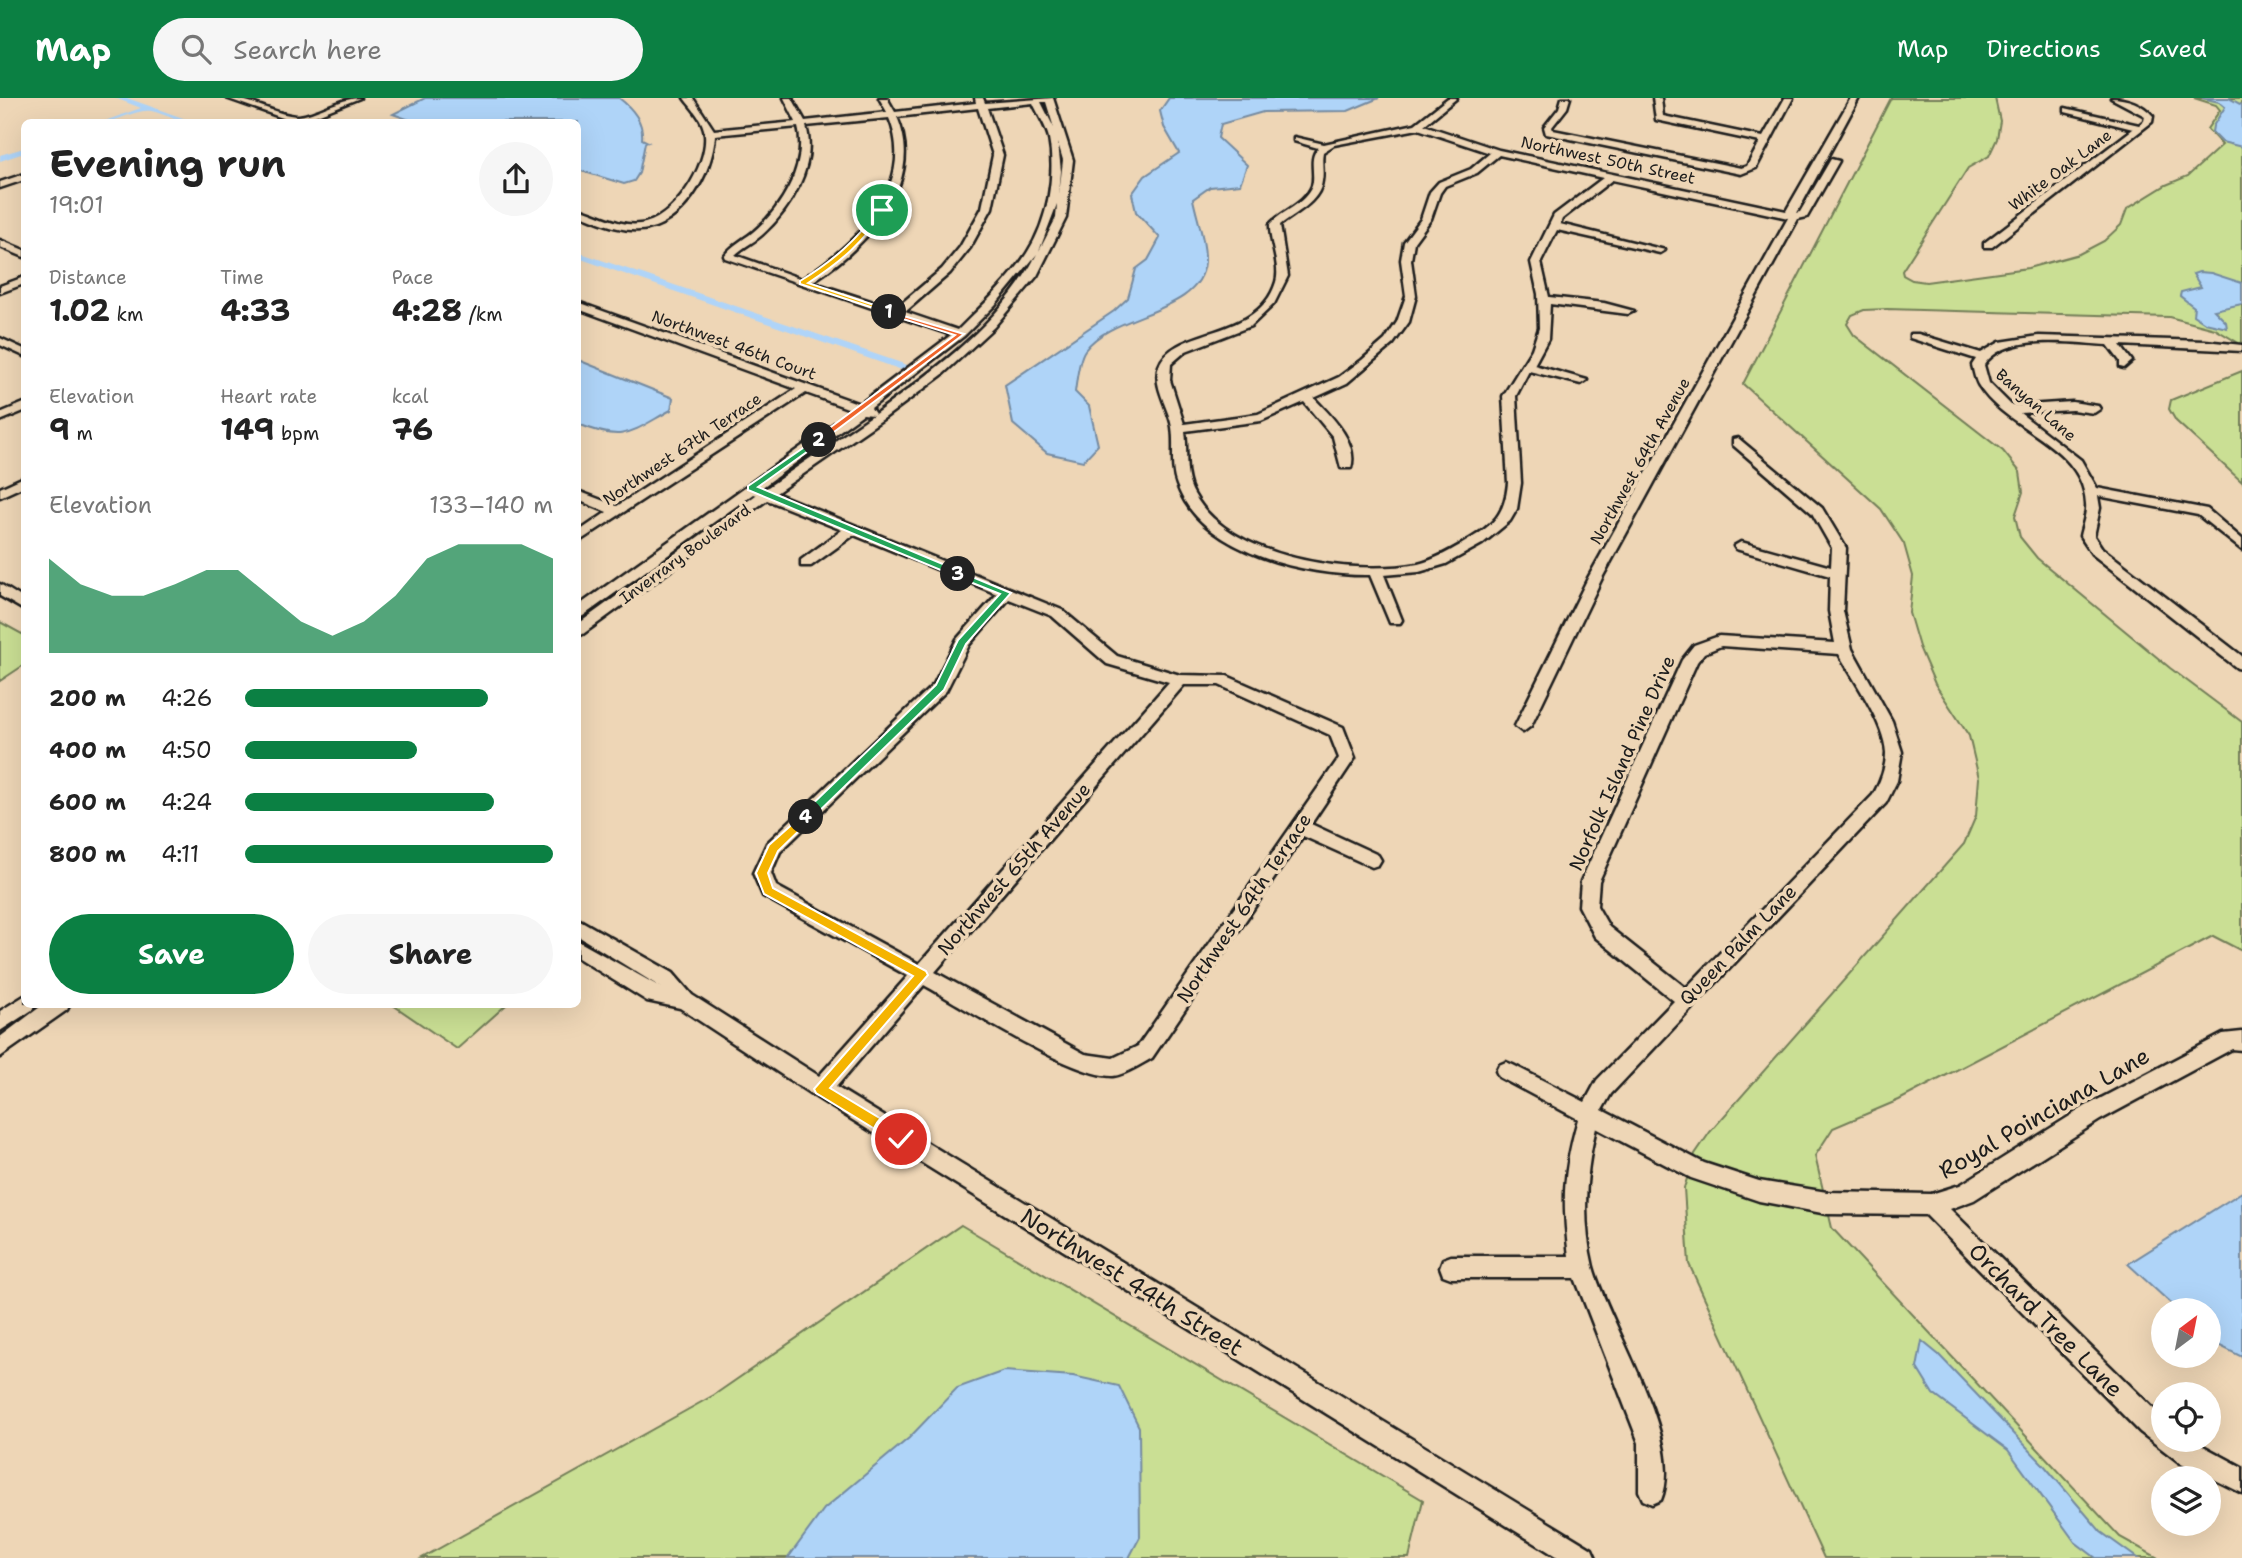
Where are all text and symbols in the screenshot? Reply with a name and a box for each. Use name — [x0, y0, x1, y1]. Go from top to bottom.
search box — [153, 18, 643, 81]
text: Map — [35, 27, 111, 72]
icon: search — [177, 30, 215, 68]
text: Search here — [233, 32, 382, 67]
text: Map — [1897, 33, 1948, 65]
text: Directions — [1986, 33, 2101, 65]
text: Saved — [2139, 33, 2207, 65]
street label: White Oak Lane — [2004, 124, 2116, 216]
street label: Northwest 50th Street — [1519, 131, 1697, 189]
text: Evening run — [49, 138, 286, 189]
button: share — [479, 142, 553, 216]
pin — [852, 180, 912, 240]
text: 19:01 — [49, 190, 104, 220]
icon: arrive — [863, 191, 901, 229]
text: Distance — [49, 265, 127, 290]
text: Time — [220, 265, 264, 290]
text: Pace — [392, 265, 433, 290]
text: 1.02 — [49, 290, 110, 331]
text: 4:33 — [220, 290, 290, 331]
text: 4:28 — [392, 290, 462, 331]
pin: 1 — [872, 294, 906, 330]
text: 1 — [884, 299, 893, 324]
text: km — [110, 302, 143, 327]
text: /km — [462, 302, 503, 327]
street label: Northwest 46th Court — [649, 305, 819, 385]
street label: Banyan Lane — [1991, 364, 2081, 446]
street label: Northwest 64th Avenue — [1585, 374, 1695, 548]
text: Elevation — [49, 384, 134, 409]
text: Heart rate — [220, 384, 317, 409]
text: kcal — [392, 384, 429, 409]
street label: Northwest 67th Terrace — [599, 388, 765, 510]
text: 9 — [49, 409, 70, 450]
text: 149 — [220, 409, 275, 450]
text: 76 — [392, 409, 433, 450]
text: m — [70, 421, 93, 446]
text: bpm — [275, 421, 319, 446]
pin: 2 — [802, 422, 836, 458]
text: 2 — [812, 427, 825, 452]
text: Elevation — [49, 490, 152, 520]
text: 133–140 m — [429, 490, 553, 520]
street label: Inverrary Boulevard — [615, 499, 755, 609]
pin: 3 — [940, 556, 976, 592]
text: 3 — [951, 561, 964, 586]
street label: Norfolk Island Pine Drive — [1563, 651, 1681, 875]
text: 200 m — [49, 683, 126, 713]
text: 4:26 — [161, 683, 212, 713]
text: 400 m — [49, 735, 126, 765]
text: 4:50 — [161, 735, 212, 765]
street label: Northwest 65th Avenue — [932, 777, 1096, 961]
text: 600 m — [49, 787, 126, 817]
text: 4:24 — [161, 787, 212, 817]
pin: 4 — [788, 800, 824, 834]
text: 4 — [799, 804, 812, 829]
street label: Northwest 64th Terrace — [1171, 808, 1317, 1008]
text: 800 m — [49, 839, 126, 869]
text: 4:11 — [161, 839, 199, 869]
street label: Queen Palm Lane — [1674, 879, 1802, 1011]
button: Save — [49, 914, 294, 994]
button: Share — [308, 914, 553, 994]
street label: Royal Poinciana Lane — [1933, 1040, 2155, 1186]
pin — [871, 1109, 931, 1169]
icon: check — [882, 1120, 920, 1158]
street label: Northwest 44th Street — [1015, 1201, 1249, 1363]
street label: Orchard Tree Lane — [1962, 1236, 2130, 1404]
north arrow — [2151, 1298, 2221, 1368]
map controls — [2151, 1298, 2221, 1536]
button: locate — [2151, 1382, 2221, 1452]
button: layers — [2151, 1466, 2221, 1536]

